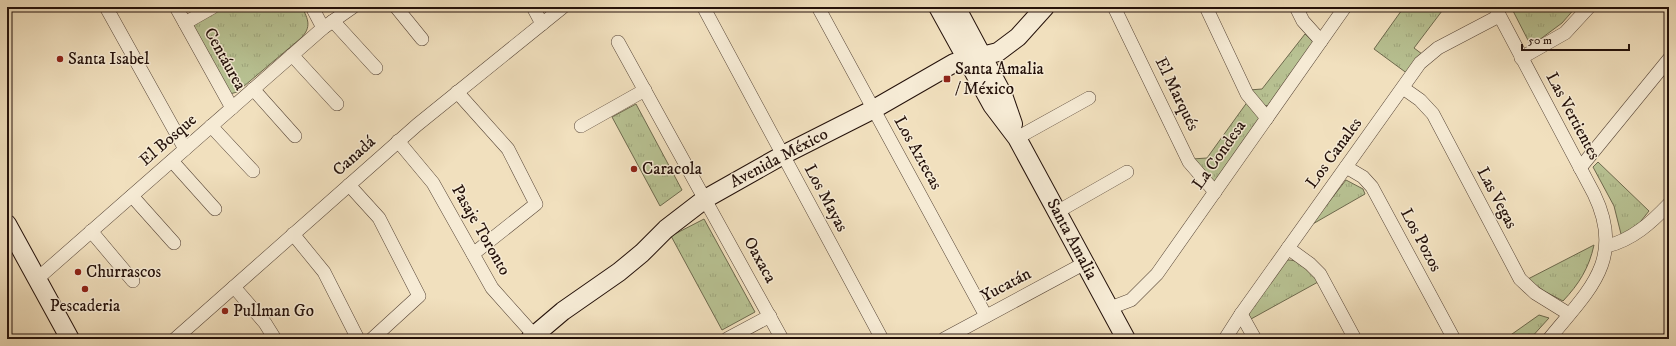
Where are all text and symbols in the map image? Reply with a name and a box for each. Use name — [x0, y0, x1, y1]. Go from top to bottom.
street label: Centáurea — [199, 24, 252, 95]
scale bar — [1522, 26, 1629, 52]
text: 50 m — [1528, 33, 1552, 48]
place label: Santa Isabel — [68, 48, 149, 70]
marker: Santa Isabel — [55, 54, 65, 64]
street label: El Marqués — [1150, 54, 1204, 135]
place label: Santa Amalia / México — [955, 58, 1045, 100]
street label: Las Vertientes — [1541, 69, 1605, 164]
marker: Santa Amalia / México — [942, 74, 952, 84]
street label: El Bosque — [135, 109, 201, 171]
street label: Los Aztecas — [889, 112, 947, 194]
street label: Los Canales — [1301, 113, 1367, 193]
street label: La Condesa — [1187, 115, 1251, 194]
street label: Avenida México — [726, 123, 832, 193]
street label: Canadá — [328, 130, 381, 181]
place label: Caracola — [642, 158, 703, 180]
street label: Los Mayas — [799, 160, 853, 236]
street label: Las Vegas — [1472, 163, 1523, 233]
marker: Caracola — [629, 164, 639, 174]
street label: Pasaje Toronto — [446, 181, 516, 279]
street label: Santa Amalia — [1041, 195, 1103, 284]
street label: Los Pozos — [1395, 204, 1447, 276]
street label: Oaxaca — [738, 233, 782, 288]
place label: Churrascos — [86, 261, 161, 283]
street label: Yucatán — [977, 263, 1035, 307]
marker: Churrascos — [73, 267, 83, 277]
marker: Pescaderia — [80, 284, 90, 294]
place label: Pescaderia — [50, 295, 121, 317]
place label: Pullman Go — [233, 300, 314, 322]
marker: Pullman Go — [220, 306, 230, 316]

